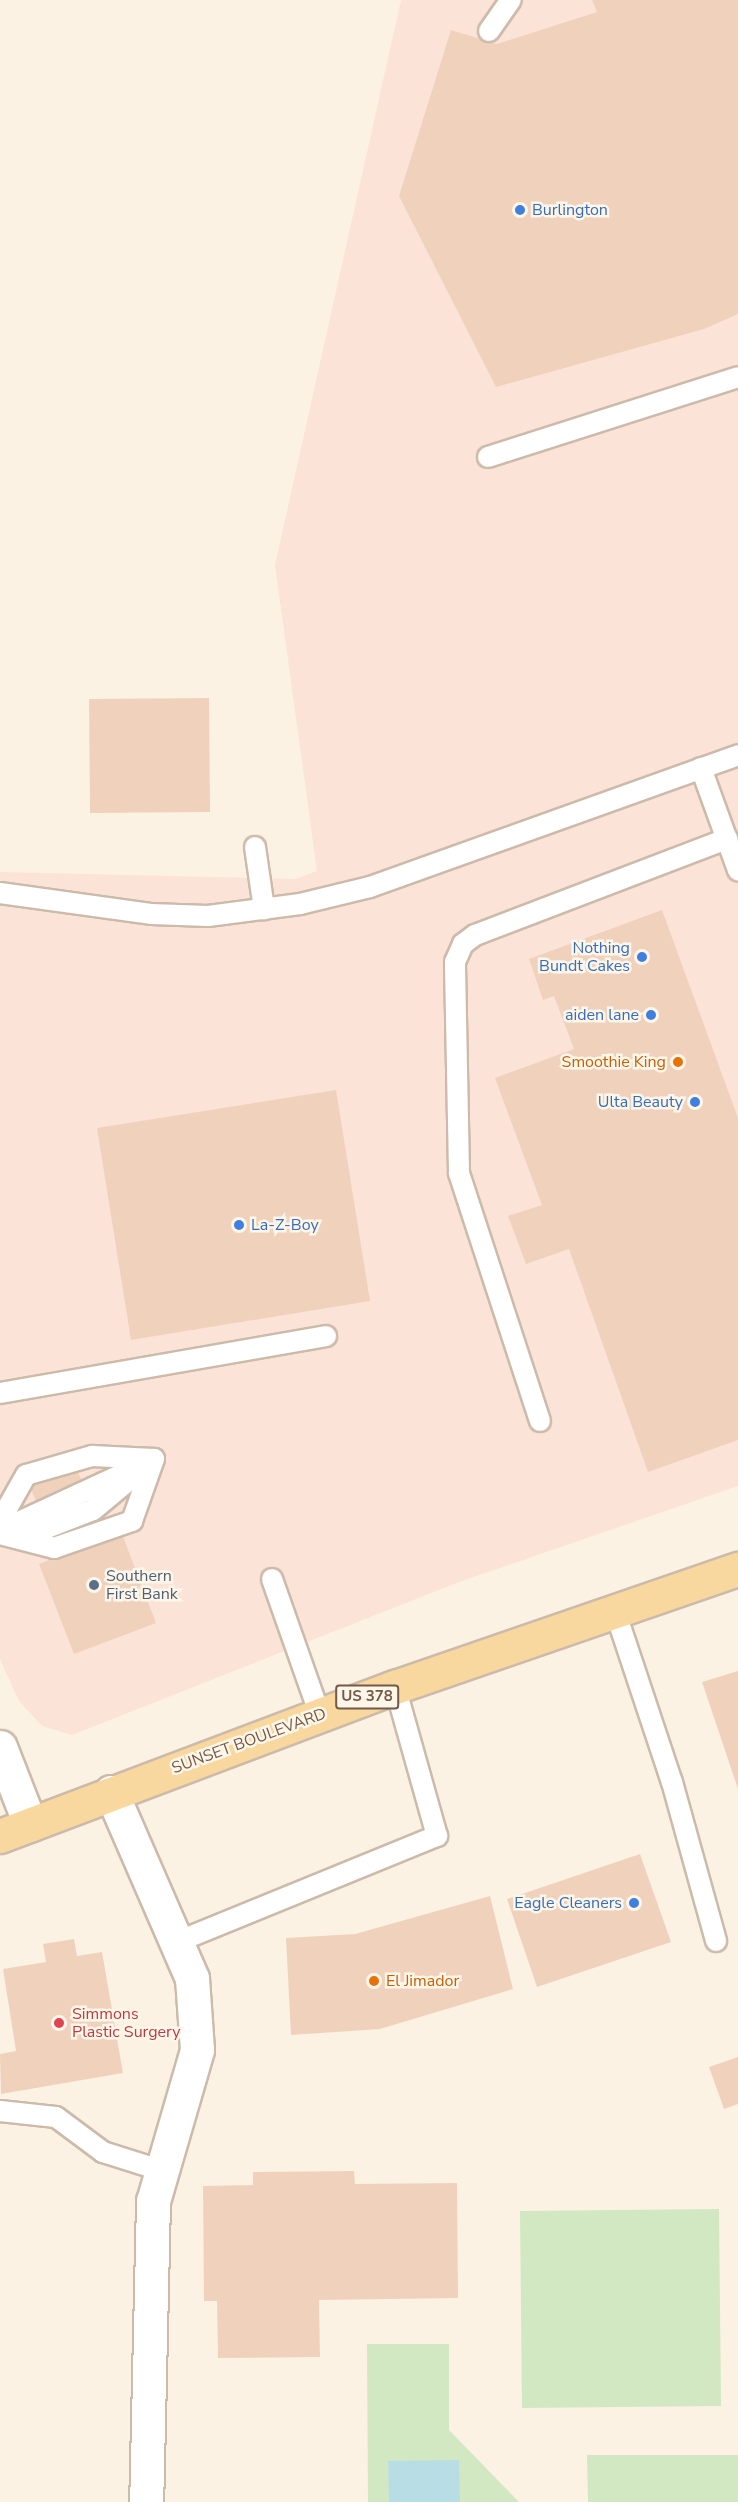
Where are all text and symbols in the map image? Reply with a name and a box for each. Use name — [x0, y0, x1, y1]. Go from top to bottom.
place label: Burlington — [532, 200, 608, 220]
marker: Burlington — [513, 203, 527, 217]
place label: Nothing Bundt Cakes — [539, 938, 630, 976]
marker: Nothing Bundt Cakes — [635, 950, 649, 964]
place label: aiden lane — [565, 1005, 639, 1025]
marker: aiden lane — [644, 1008, 658, 1022]
place label: Smoothie King — [562, 1052, 666, 1072]
marker: Smoothie King — [671, 1055, 685, 1069]
place label: Ulta Beauty — [598, 1092, 683, 1112]
marker: Ulta Beauty — [688, 1095, 702, 1109]
place label: La-Z-Boy — [251, 1215, 319, 1235]
marker: La-Z-Boy — [232, 1218, 246, 1232]
place label: Southern First Bank — [106, 1566, 178, 1604]
marker: Southern First Bank — [87, 1578, 101, 1592]
road number: US 378 — [334, 1685, 400, 1709]
street label: SUNSET BOULEVARD — [169, 1704, 329, 1778]
place label: Eagle Cleaners — [514, 1893, 622, 1913]
marker: Eagle Cleaners — [627, 1896, 641, 1910]
place label: El Jimador — [386, 1971, 459, 1991]
marker: El Jimador — [367, 1974, 381, 1988]
place label: Simmons Plastic Surgery — [72, 2004, 181, 2042]
marker: Simmons Plastic Surgery — [50, 2014, 68, 2032]

